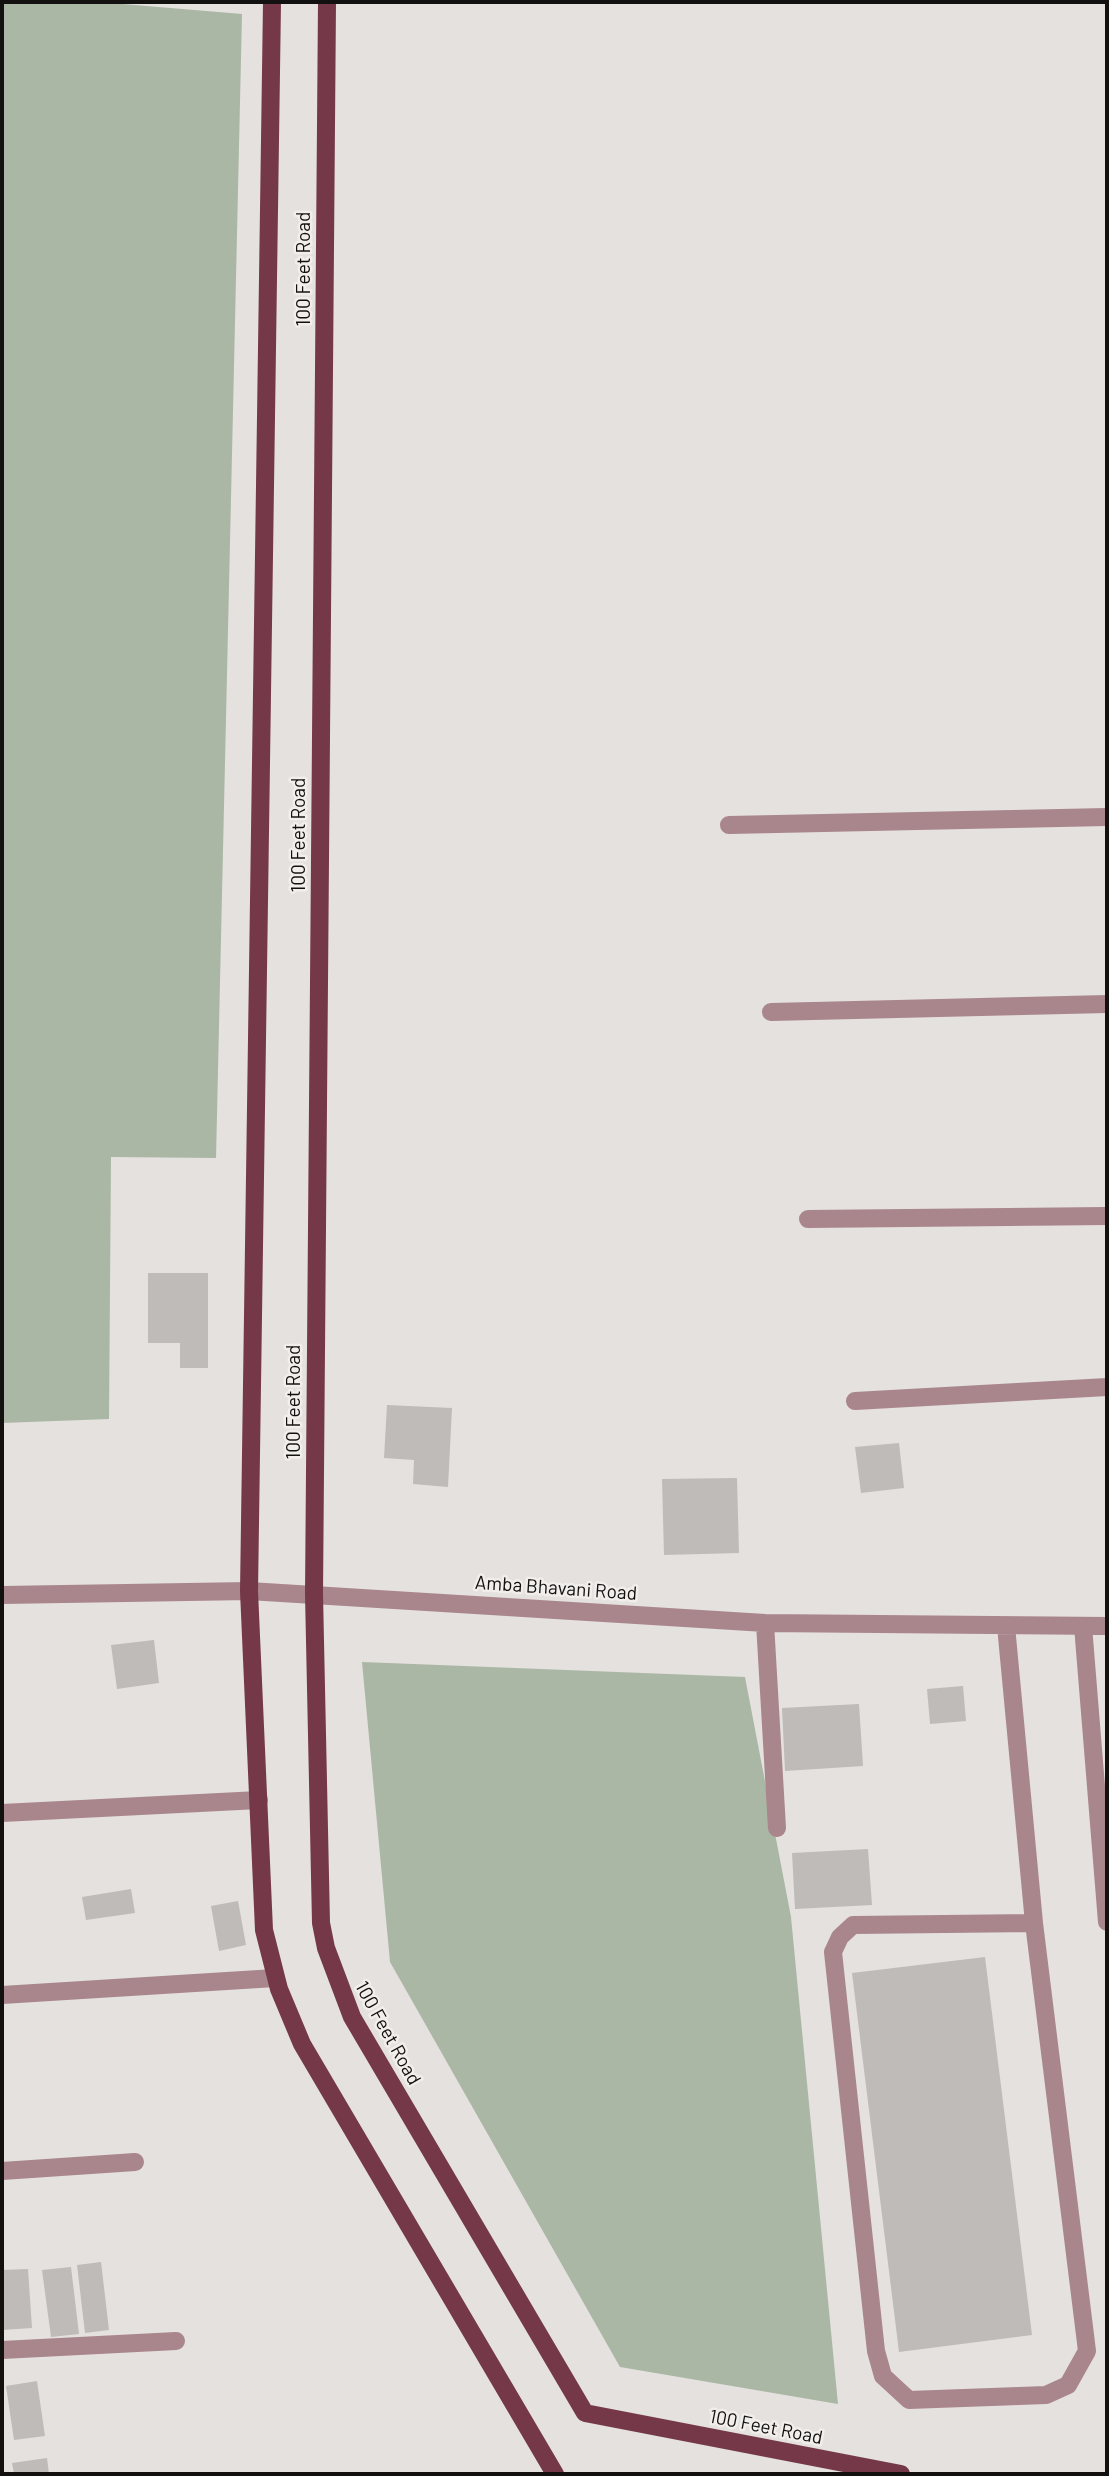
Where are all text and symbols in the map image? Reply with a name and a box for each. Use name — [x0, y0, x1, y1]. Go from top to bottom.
street label: 100 Feet Road — [293, 212, 315, 326]
street label: 100 Feet Road — [288, 778, 310, 892]
street label: 100 Feet Road — [283, 1345, 305, 1459]
street label: Amba Bhavani Road — [474, 1571, 638, 1605]
street label: 100 Feet Road — [350, 1977, 426, 2089]
street label: 100 Feet Road — [707, 2405, 825, 2449]

